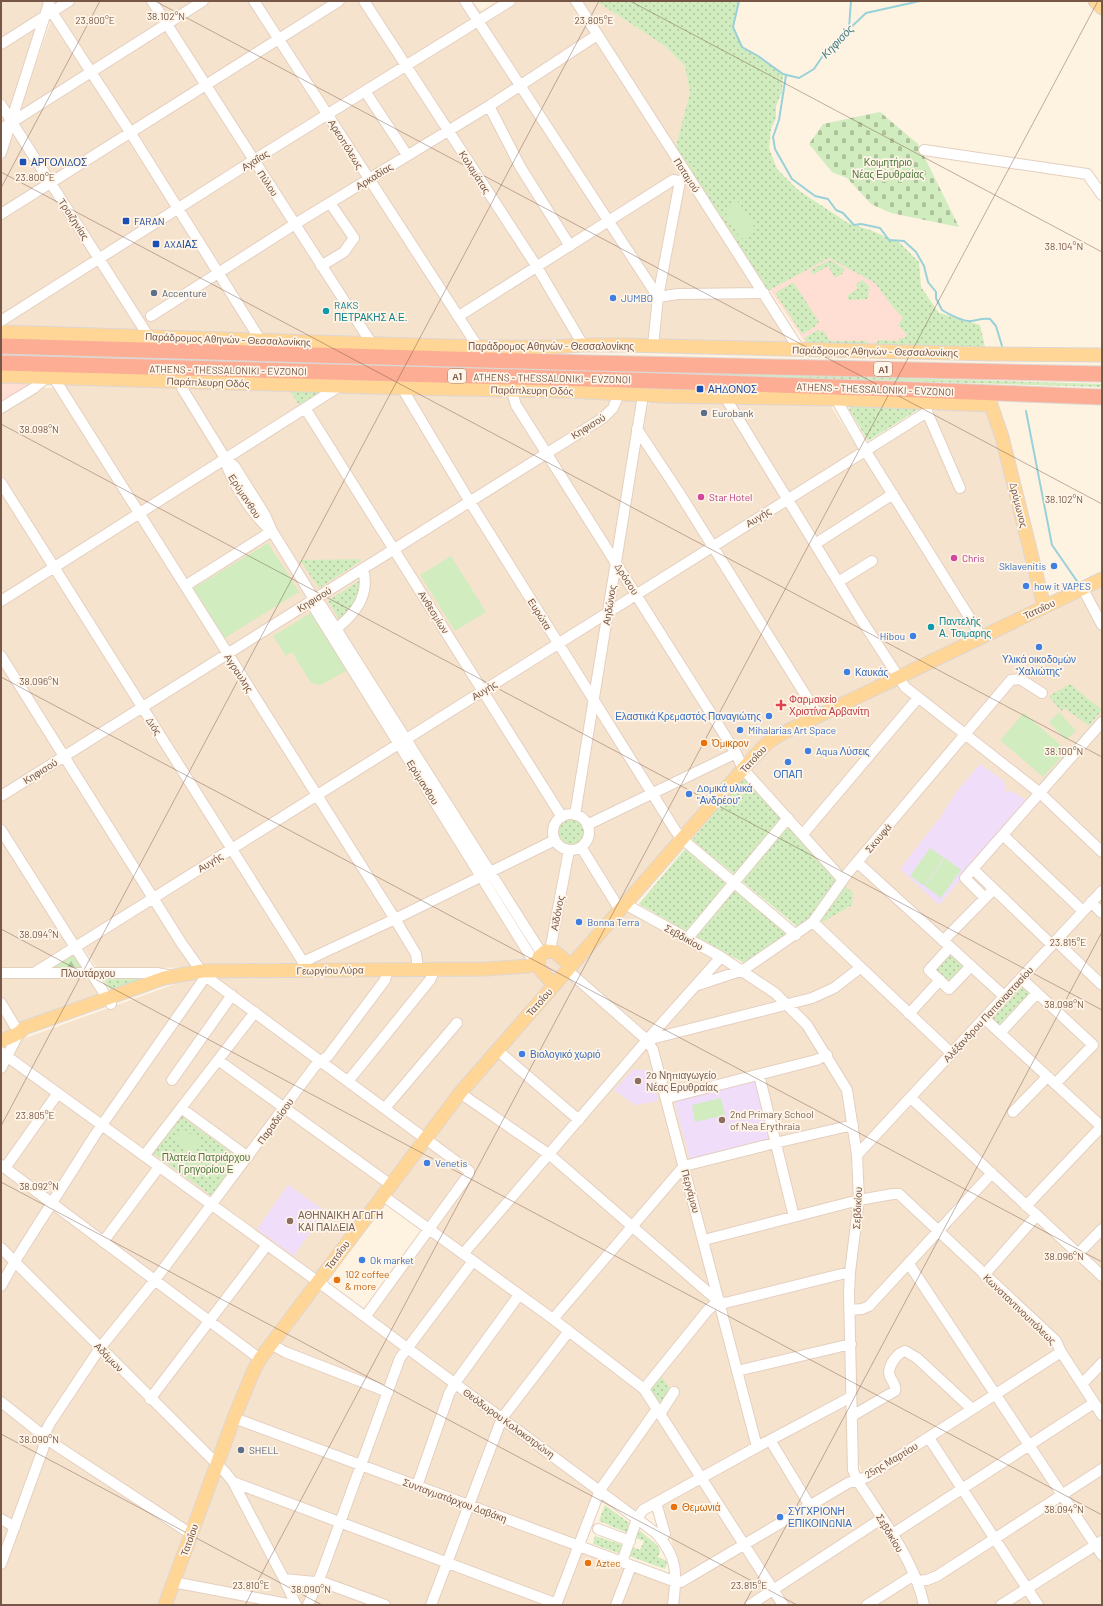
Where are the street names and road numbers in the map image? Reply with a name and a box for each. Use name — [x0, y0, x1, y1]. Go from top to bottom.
street label: Αρεοπόλεως — [326, 117, 366, 171]
street label: Αχαΐας — [239, 147, 271, 173]
street label: Καλαμάτας — [457, 148, 493, 196]
street label: Ποταμού — [671, 155, 703, 195]
street label: Αρκαδίας — [353, 160, 395, 192]
street label: Πύλου — [255, 168, 281, 198]
street label: Τροιζηνίας — [55, 196, 92, 243]
street label: Παράδρομος Αθηνών - Θεσσαλονίκης — [145, 330, 311, 348]
street label: Παράδρομος Αθηνών - Θεσσαλονίκης — [468, 340, 634, 352]
street label: Παράδρομος Αθηνών - Θεσσαλονίκης — [792, 344, 958, 358]
road number: Α1 — [874, 362, 892, 376]
street label: ATHENS - THESSALONIKI - EVZONOI — [149, 363, 307, 377]
road number: Α1 — [448, 369, 466, 383]
street label: ATHENS - THESSALONIKI - EVZONOI — [473, 371, 631, 385]
street label: Παράπλευρη Οδός — [166, 375, 250, 389]
street label: ATHENS - THESSALONIKI - EVZONOI — [796, 380, 954, 398]
street label: Παράπλευρη Οδός — [490, 383, 574, 397]
street label: Κηφισού — [569, 411, 607, 441]
street label: Ερύμανθου — [226, 471, 264, 521]
street label: Δρύμωνος — [1008, 481, 1030, 529]
street label: Αυγής — [743, 505, 773, 529]
street label: Δρόσου — [612, 561, 642, 597]
street label: Κηφισού — [295, 584, 333, 614]
street label: Αηδώνος — [600, 584, 618, 626]
street label: Ανθεσμίων — [416, 588, 452, 636]
street label: Ευρώτα — [526, 596, 554, 632]
street label: Τατοΐου — [1021, 596, 1057, 622]
street label: Αγραυλης — [222, 651, 256, 695]
street label: Αυγής — [469, 678, 499, 702]
street label: Διός — [144, 715, 164, 737]
street label: Τατοΐου — [737, 743, 769, 775]
street label: Κηφισού — [21, 756, 59, 786]
street label: Ερύμανθου — [404, 757, 442, 807]
street label: Σκουφά — [862, 821, 894, 855]
street label: Αυγής — [195, 850, 225, 874]
street label: Αϊδόνος — [548, 894, 566, 932]
street label: Σεβδικίου — [663, 921, 705, 953]
street label: Γεωργίου Λύρα — [296, 963, 364, 977]
street label: Αλέξανδρου Παπαναστασίου — [940, 964, 1036, 1065]
street label: Πλουτάρχου — [61, 967, 115, 979]
street label: Τατοΐου — [524, 985, 554, 1019]
street label: Παραδείσου — [254, 1096, 296, 1146]
street label: Περγάμου — [679, 1168, 703, 1214]
street label: Σεβδικίου — [850, 1186, 864, 1230]
street label: Τατοΐου — [322, 1238, 352, 1272]
street label: Κωνσταντινουπόλεως — [981, 1271, 1059, 1347]
street label: Αδάμων — [92, 1340, 126, 1374]
street label: Θεόδωρου Κολοκοτρώνη — [461, 1386, 557, 1460]
street label: 25ης Μαρτίου — [862, 1439, 920, 1481]
street label: Συνταγματάρχου Δαβάκη — [401, 1476, 509, 1524]
street label: Σεβδικίου — [874, 1512, 906, 1554]
street label: Τατοΐου — [178, 1522, 200, 1558]

